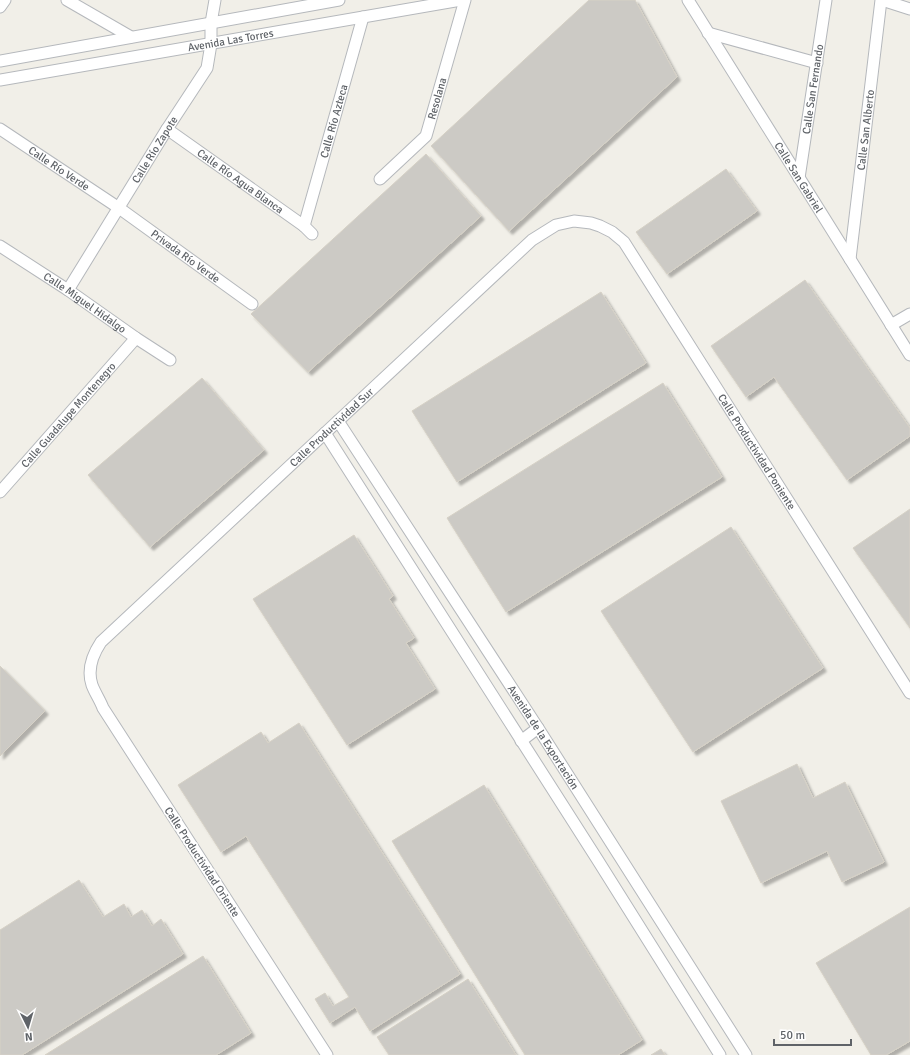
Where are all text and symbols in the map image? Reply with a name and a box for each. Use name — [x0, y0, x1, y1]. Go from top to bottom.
street label: Avenida Las Torres — [187, 26, 275, 54]
street label: Calle San Fernando — [799, 43, 826, 135]
street label: Resolana — [425, 76, 449, 121]
street label: Calle Río Azteca — [317, 82, 350, 159]
street label: Calle San Alberto — [854, 88, 877, 171]
street label: Calle Río Zapote — [129, 114, 180, 185]
street label: Calle San Gabriel — [772, 139, 826, 215]
street label: Calle Río Verde — [26, 143, 92, 193]
street label: Calle Río Agua Blanca — [195, 146, 287, 216]
street label: Privada Río Verde — [149, 227, 223, 285]
street label: Calle Miguel Hidalgo — [41, 269, 129, 336]
street label: Calle Guadalupe Montenegro — [18, 359, 118, 470]
street label: Calle Productividad Sur — [287, 385, 376, 469]
street label: Calle Productividad Poniente — [715, 391, 799, 512]
street label: Avenida de la Exportación — [505, 682, 582, 792]
street label: Calle Productividad Oriente — [162, 805, 242, 919]
north arrow — [8, 1007, 48, 1047]
scale bar — [774, 1021, 851, 1047]
text: 50 m — [780, 1028, 805, 1043]
text: N — [24, 1030, 33, 1043]

